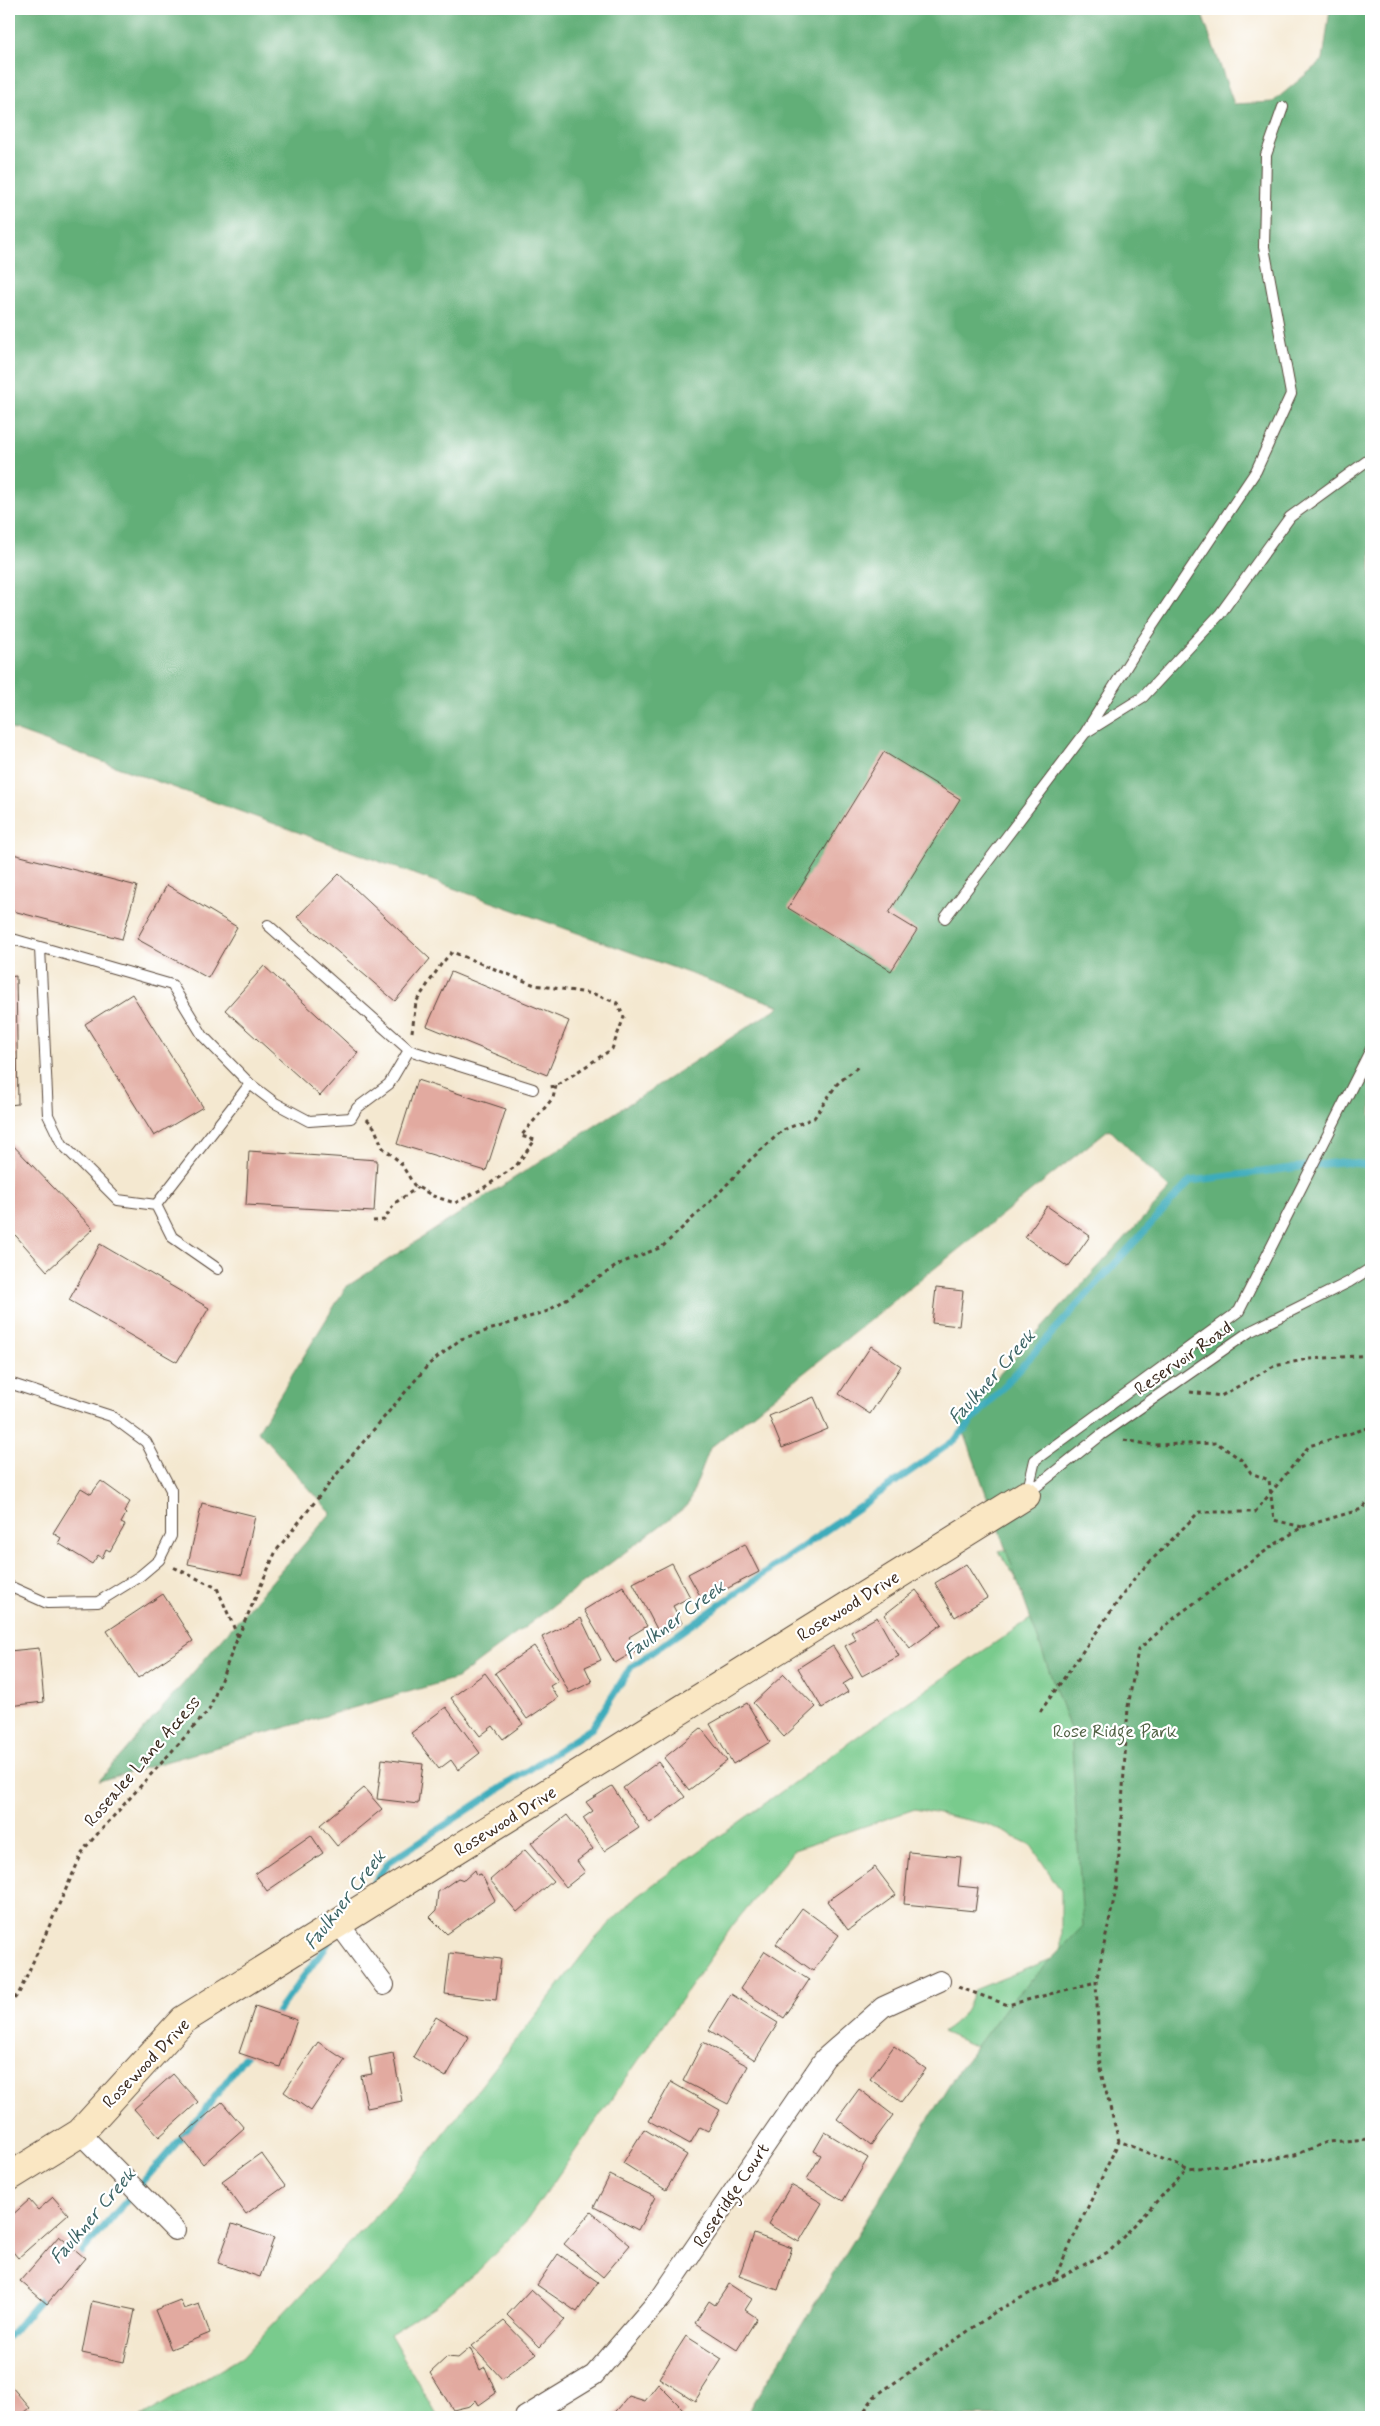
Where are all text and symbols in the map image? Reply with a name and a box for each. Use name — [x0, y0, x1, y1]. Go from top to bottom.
street label: Reservoir Road — [1130, 1316, 1237, 1401]
water label: Faulkner Creek — [943, 1323, 1042, 1430]
street label: Rosewood Drive — [793, 1566, 904, 1648]
water label: Faulkner Creek — [619, 1574, 732, 1665]
street label: Rosealee Lane Access — [79, 1691, 206, 1832]
park label: Rose Ridge Park — [1053, 1720, 1177, 1746]
street label: Rosewood Drive — [450, 1781, 561, 1863]
water label: Faulkner Creek — [299, 1844, 393, 1955]
street label: Rosewood Drive — [98, 2013, 196, 2114]
street label: Roseridge Court — [688, 2138, 777, 2254]
water label: Faulkner Creek — [44, 2162, 143, 2269]

